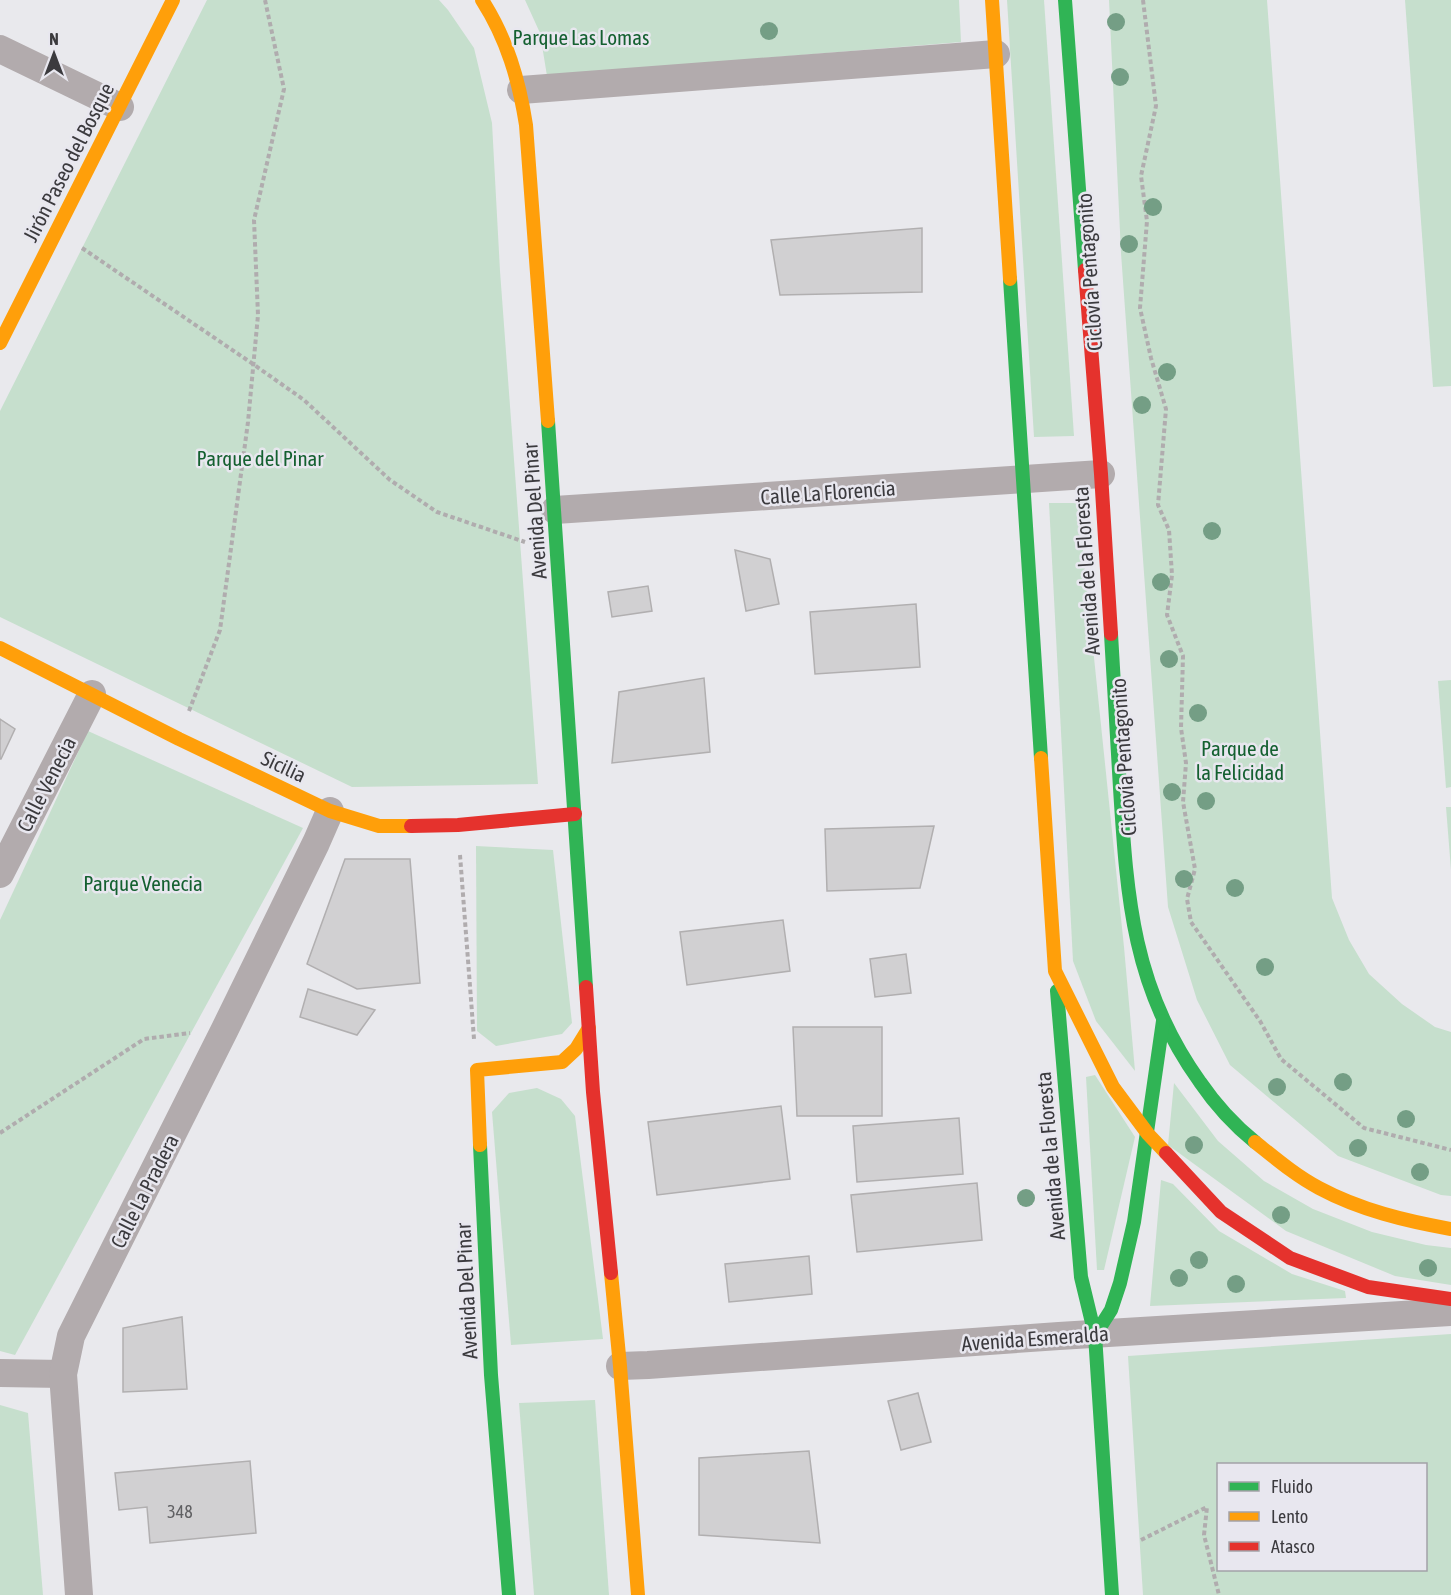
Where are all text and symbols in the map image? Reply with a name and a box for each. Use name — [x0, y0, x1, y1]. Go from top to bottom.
north arrow — [24, 24, 84, 84]
park label: Parque Las Lomas — [513, 25, 649, 49]
text: N — [49, 30, 59, 48]
street label: Jirón Paseo del Bosque — [18, 79, 118, 245]
street label: Ciclovía Pentagonito — [1072, 192, 1106, 352]
street label: Avenida Del Pinar — [517, 441, 551, 580]
park label: Parque del Pinar — [196, 446, 324, 470]
street label: Calle La Florencia — [760, 475, 896, 509]
street label: Avenida de la Floresta — [1068, 486, 1104, 656]
street label: Ciclovía Pentagonito — [1106, 677, 1140, 837]
street label: Calle Venecia — [12, 732, 80, 836]
park label: Parque de la Felicidad — [1196, 736, 1284, 784]
street label: Sicilia — [258, 745, 310, 787]
park label: Parque Venecia — [83, 871, 203, 895]
street label: Avenida de la Floresta — [1031, 1071, 1069, 1241]
street label: Calle La Pradera — [105, 1130, 183, 1252]
street label: Avenida Del Pinar — [450, 1221, 482, 1360]
street label: Avenida Esmeralda — [961, 1321, 1109, 1355]
legend — [1217, 1463, 1427, 1571]
text: Fluido — [1271, 1476, 1313, 1497]
house number: 348 — [167, 1501, 193, 1522]
text: Lento — [1271, 1506, 1308, 1527]
text: Atasco — [1271, 1536, 1315, 1557]

